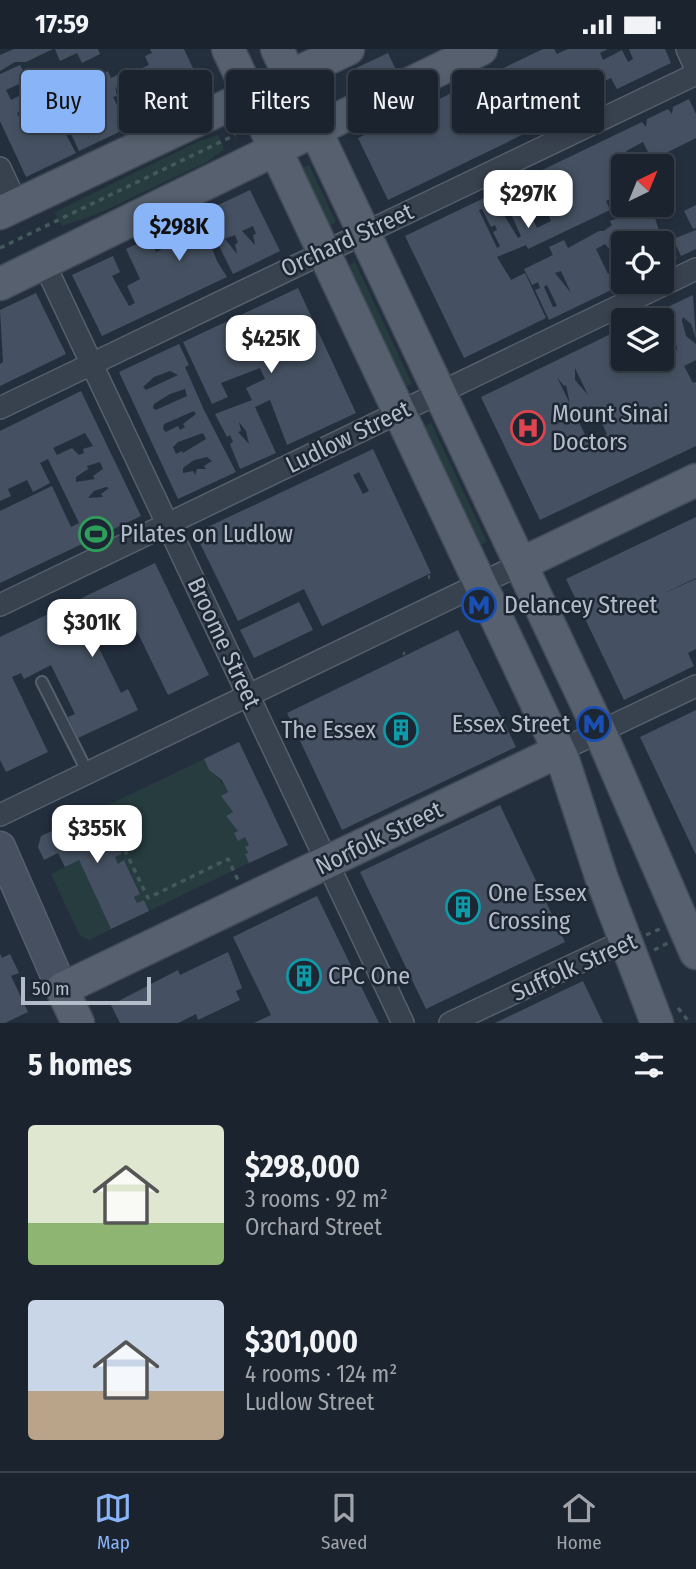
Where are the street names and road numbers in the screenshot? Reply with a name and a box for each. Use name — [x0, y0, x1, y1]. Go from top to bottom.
street label: Orchard Street — [276, 197, 418, 283]
street label: Ludlow Street — [281, 395, 415, 479]
street label: Broome Street — [182, 573, 267, 713]
street label: Norfolk Street — [311, 795, 447, 881]
street label: Suffolk Street — [507, 927, 641, 1007]

